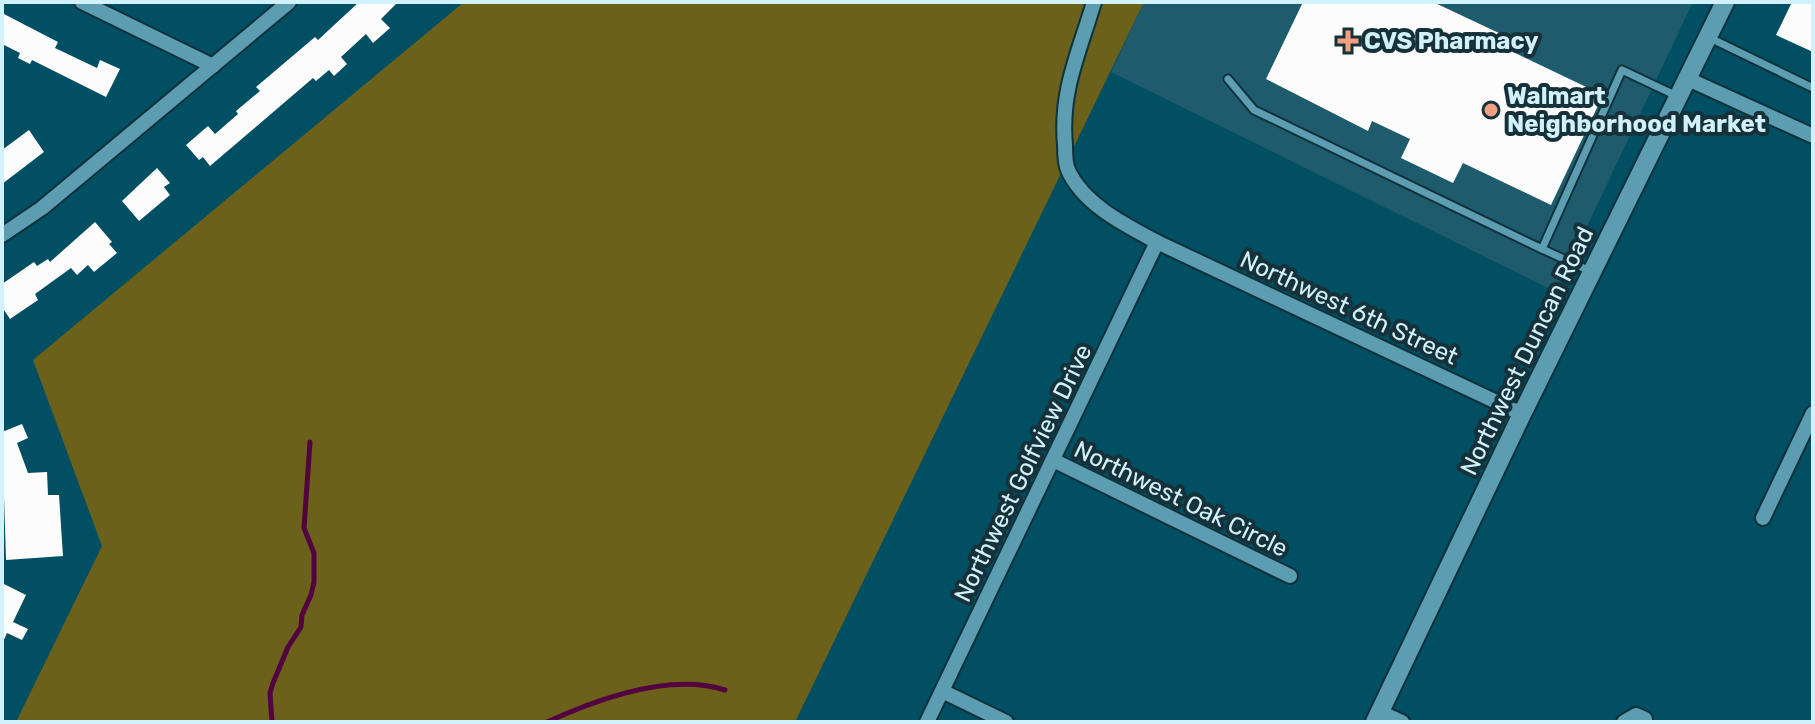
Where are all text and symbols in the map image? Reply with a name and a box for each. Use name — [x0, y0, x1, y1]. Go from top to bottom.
place label: CVS Pharmacy — [1364, 27, 1539, 55]
marker: CVS Pharmacy — [1339, 32, 1357, 50]
place label: Walmart Neighborhood Market — [1507, 82, 1766, 138]
marker: Walmart Neighborhood Market — [1482, 101, 1500, 119]
street label: Northwest Duncan Road — [1455, 222, 1599, 480]
street label: Northwest 6th Street — [1236, 245, 1462, 371]
street label: Northwest Golfview Drive — [948, 340, 1098, 606]
street label: Northwest Oak Circle — [1070, 435, 1292, 563]

